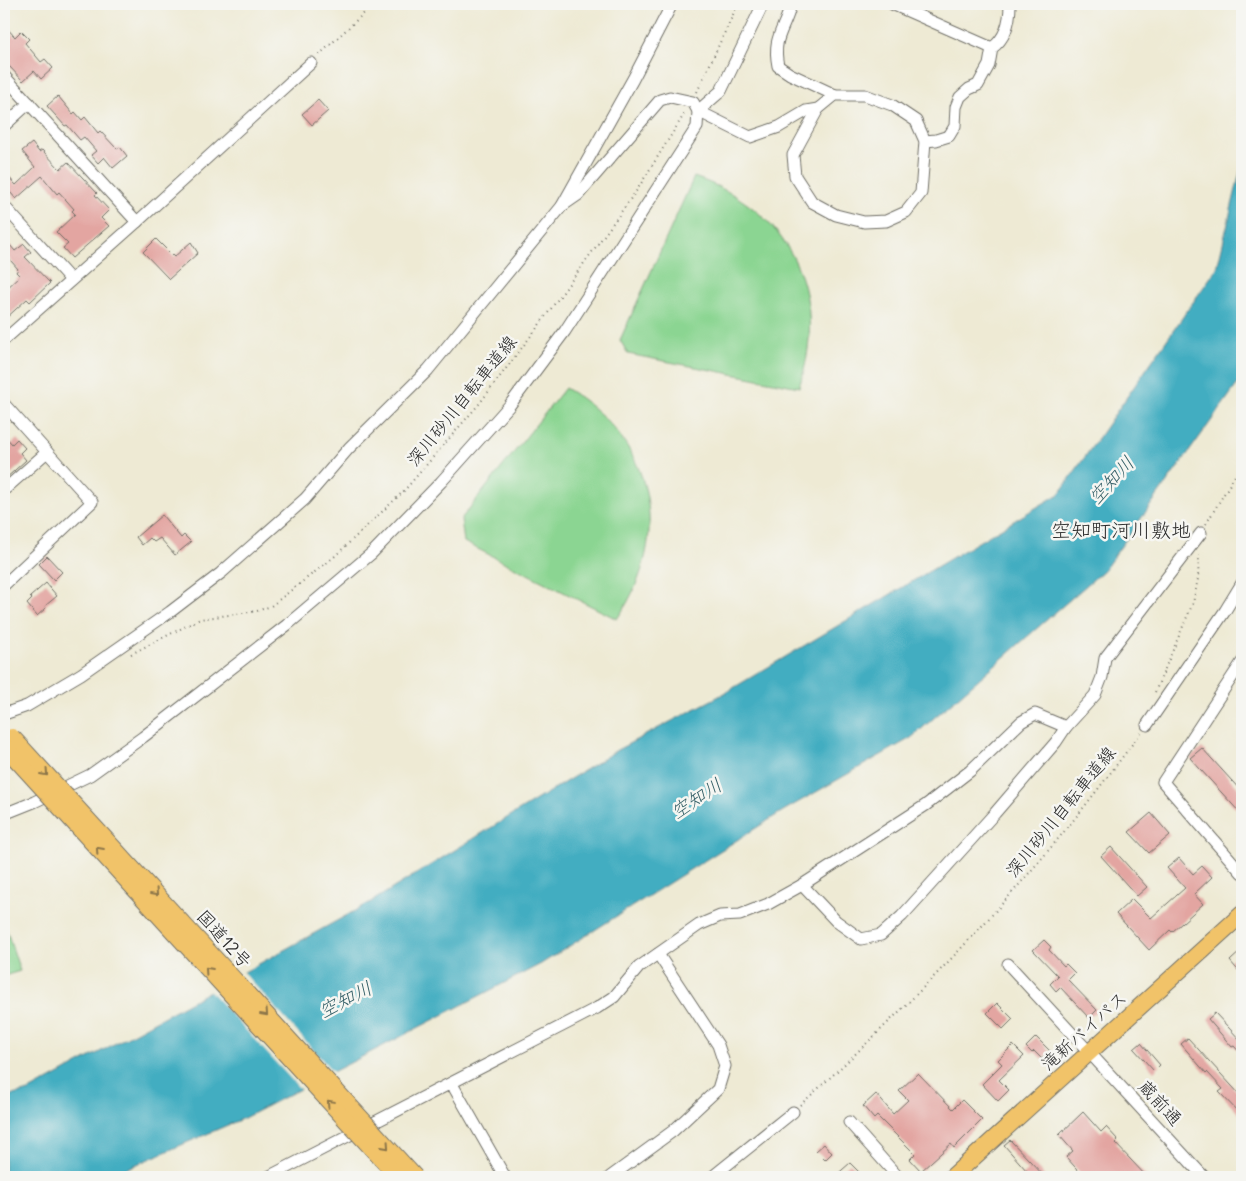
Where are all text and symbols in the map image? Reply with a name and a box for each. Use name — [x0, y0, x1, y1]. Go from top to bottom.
street label: 深川砂川自転車道線 — [402, 330, 522, 471]
water label: 空知川 — [1083, 451, 1139, 509]
district label: 空知町河川敷地 — [1051, 517, 1191, 542]
street label: 深川砂川自転車道線 — [1001, 741, 1121, 882]
one-way arrow — [39, 767, 48, 776]
water label: 空知川 — [666, 772, 726, 824]
one-way arrow — [95, 847, 104, 856]
one-way arrow — [149, 887, 158, 896]
street label: 国道12号 — [192, 905, 257, 973]
one-way arrow — [205, 966, 214, 975]
water label: 空知川 — [314, 975, 376, 1023]
street label: 滝新バイパス — [1036, 986, 1131, 1075]
one-way arrow — [259, 1007, 268, 1016]
street label: 蔵前通 — [1134, 1075, 1187, 1130]
one-way arrow — [327, 1099, 336, 1108]
one-way arrow — [380, 1140, 389, 1149]

